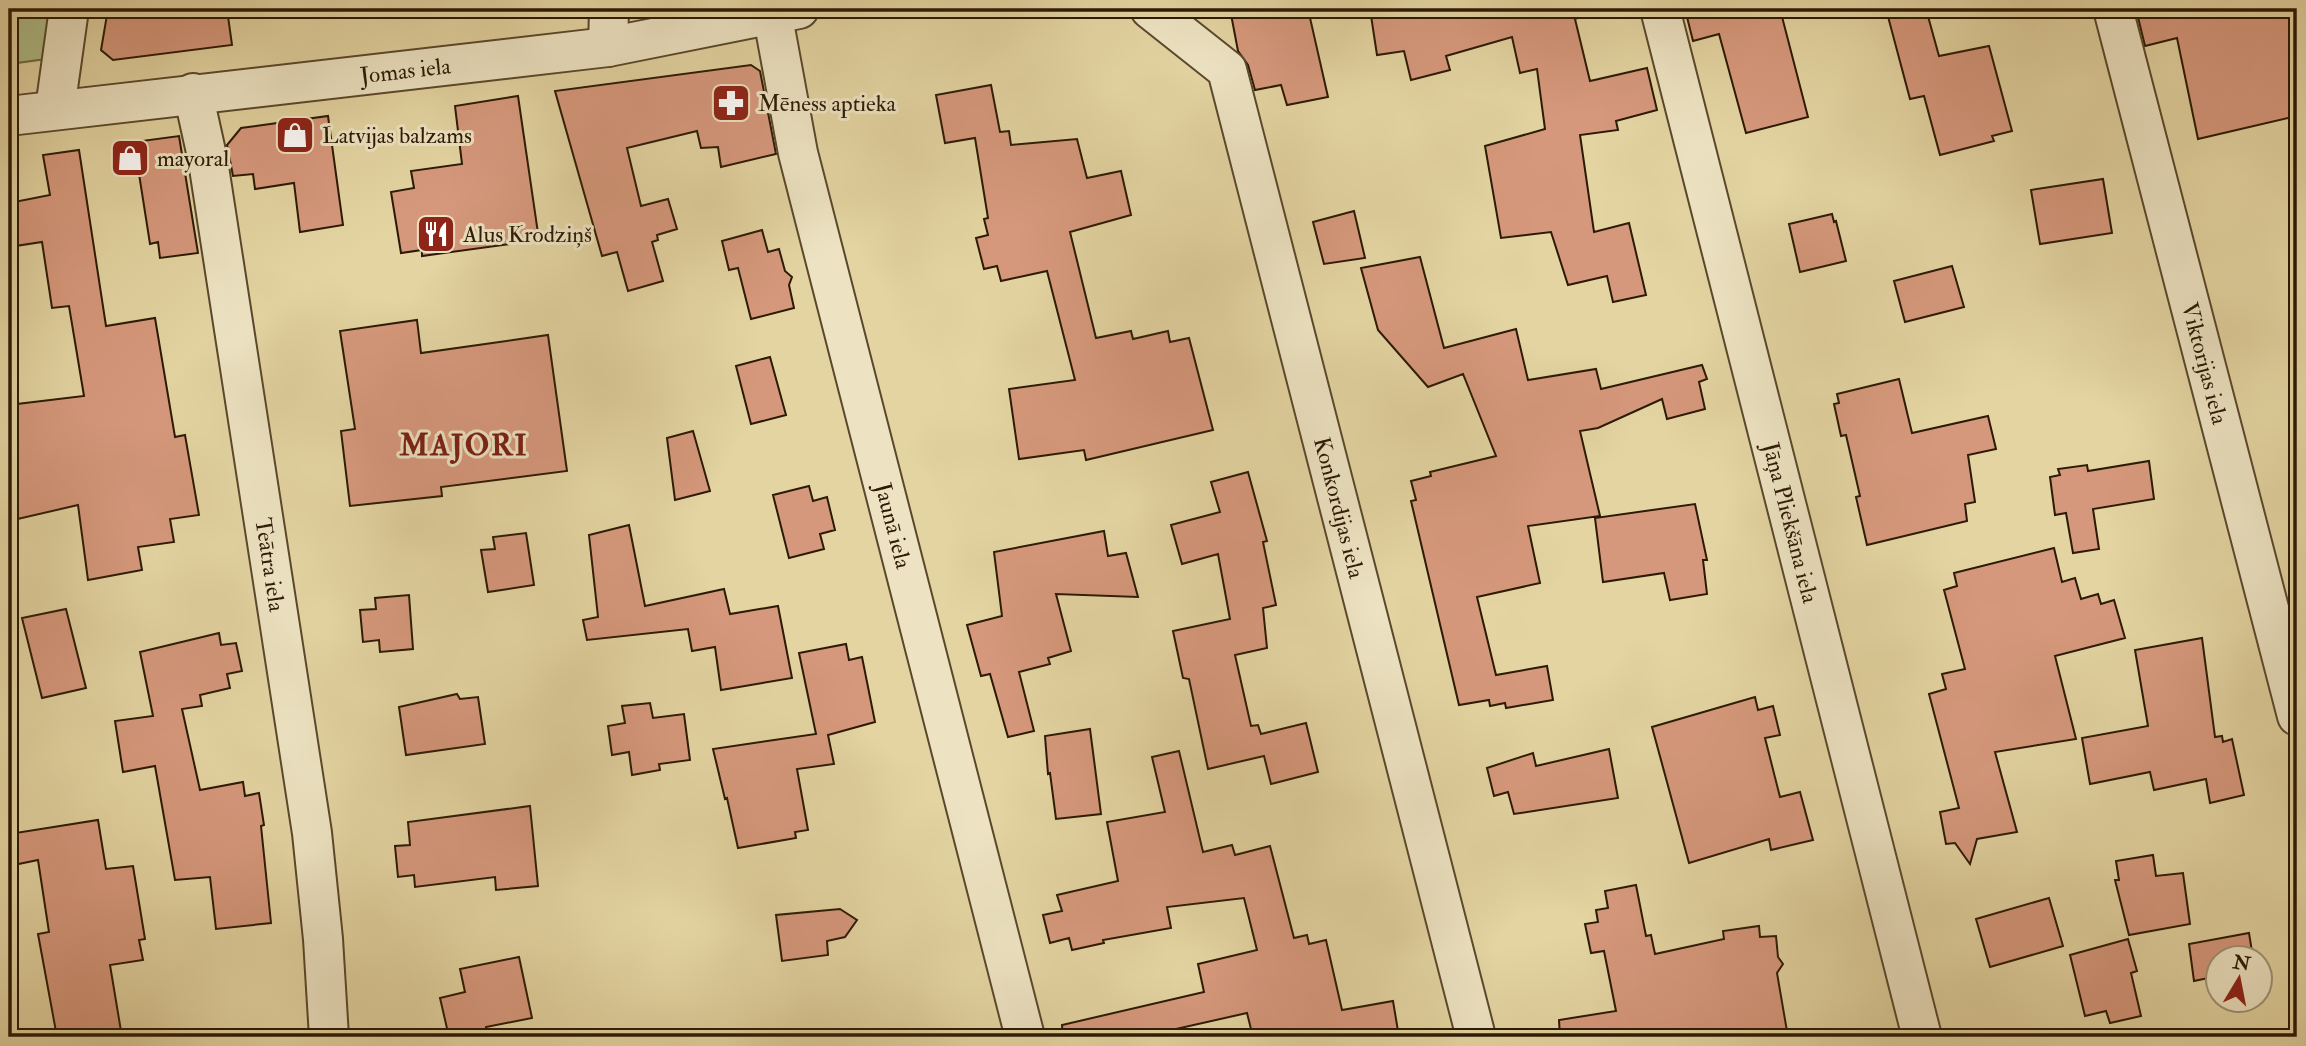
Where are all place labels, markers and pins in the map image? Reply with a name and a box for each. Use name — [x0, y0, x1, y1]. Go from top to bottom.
pharmacy icon: Mēness aptieka — [710, 82, 752, 124]
place label: Mēness aptieka — [758, 89, 897, 119]
shop icon: Latvijas balzams — [274, 114, 316, 156]
place label: Latvijas balzams — [322, 121, 472, 150]
shop icon: mayoral — [109, 137, 151, 179]
place label: mayoral — [157, 144, 229, 173]
restaurant icon: Alus Krodziņš — [415, 213, 457, 255]
place label: Alus Krodziņš — [462, 220, 592, 249]

